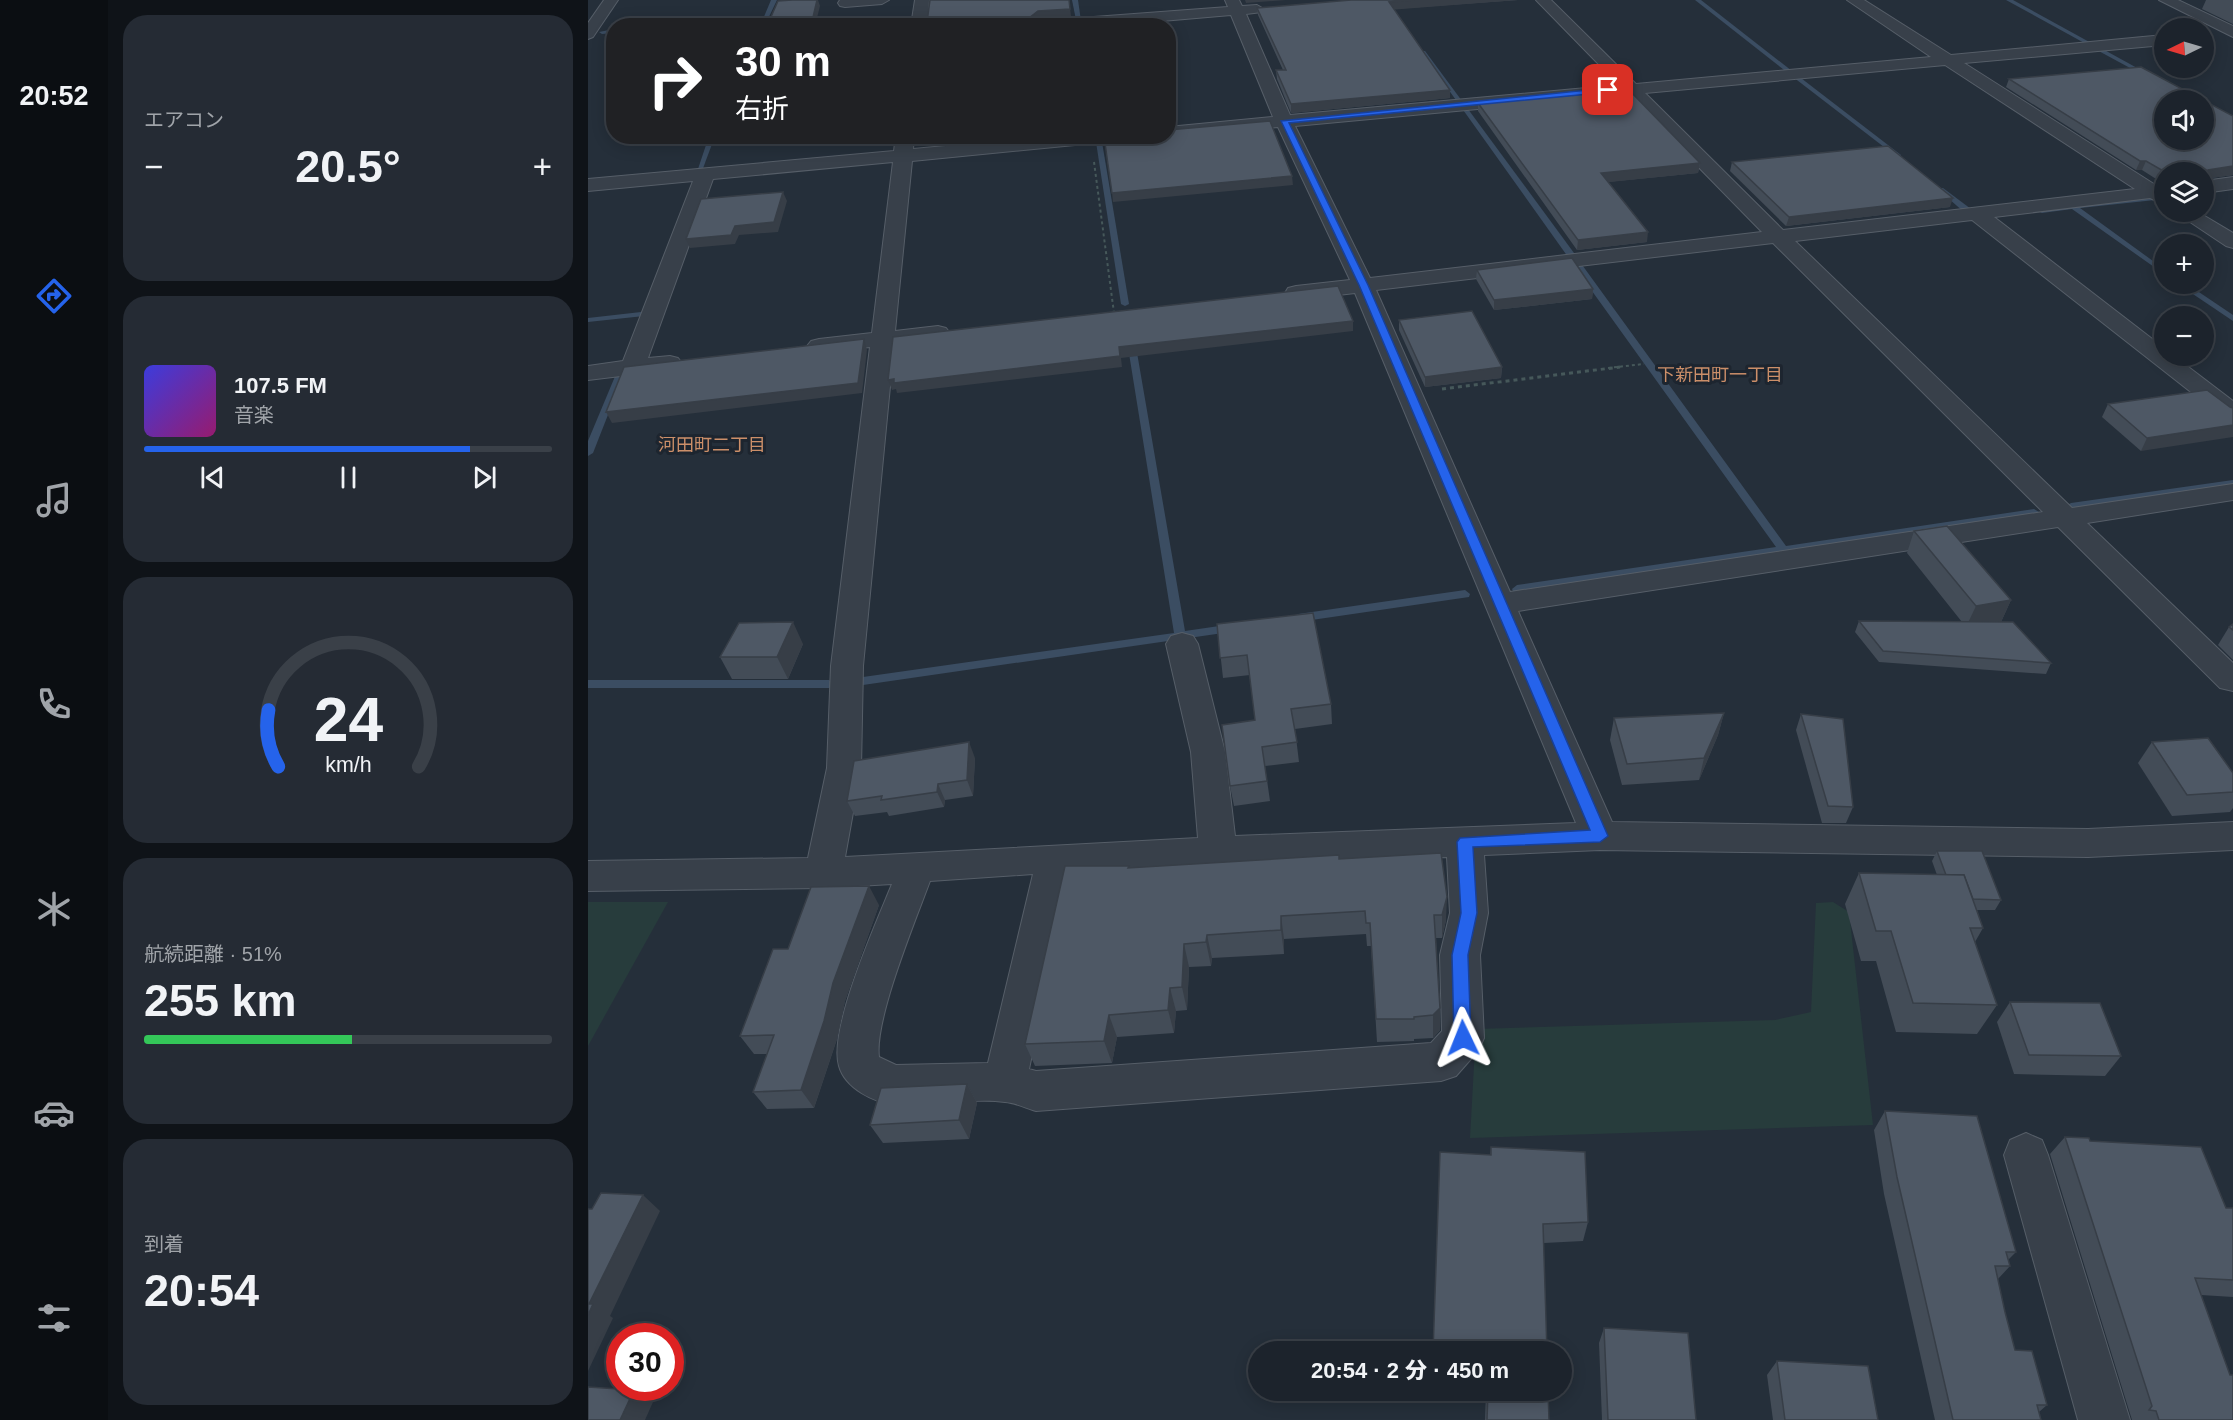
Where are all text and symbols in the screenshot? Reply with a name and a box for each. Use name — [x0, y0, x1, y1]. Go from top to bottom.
north arrow — [2154, 18, 2214, 78]
map controls — [2154, 18, 2214, 366]
text: 30 m — [735, 38, 831, 85]
icon: right — [636, 42, 714, 120]
pin — [1582, 64, 1633, 115]
icon: arrive — [1591, 73, 1624, 106]
text: 20:52 — [19, 81, 89, 111]
button: sound — [2154, 90, 2214, 150]
text: 右折 — [735, 94, 789, 124]
text: エアコン — [144, 109, 224, 131]
text: 20.5° — [295, 141, 401, 192]
text: − — [144, 148, 163, 185]
text: + — [533, 148, 552, 185]
button: layers — [2154, 162, 2214, 222]
button: + — [2154, 234, 2214, 294]
icon: directions — [33, 275, 75, 317]
button: − — [2154, 306, 2214, 366]
district label: 下新田町一丁目 — [1657, 365, 1783, 385]
text: 107.5 FM — [234, 373, 327, 398]
text: 音楽 — [234, 404, 274, 426]
district label: 河田町二丁目 — [658, 435, 766, 455]
icon: previous — [196, 461, 229, 494]
icon: pause — [332, 461, 365, 494]
icon: next — [468, 461, 501, 494]
icon: music — [33, 479, 75, 521]
icon: phone — [33, 683, 75, 725]
text: 24 — [313, 685, 383, 754]
text: km/h — [325, 753, 371, 777]
icon: climate — [33, 888, 75, 930]
text: 航続距離 · 51% — [144, 943, 282, 965]
text: 255 km — [144, 975, 297, 1026]
position arrow — [1431, 1006, 1495, 1070]
icon: car — [33, 1092, 75, 1134]
text: 到着 — [144, 1233, 184, 1255]
text: 20:54 — [144, 1265, 259, 1316]
icon: filters — [33, 1297, 75, 1339]
speed limit sign: 30 — [606, 1323, 684, 1401]
text: 20:54 · 2 分 · 450 m — [1311, 1358, 1509, 1383]

